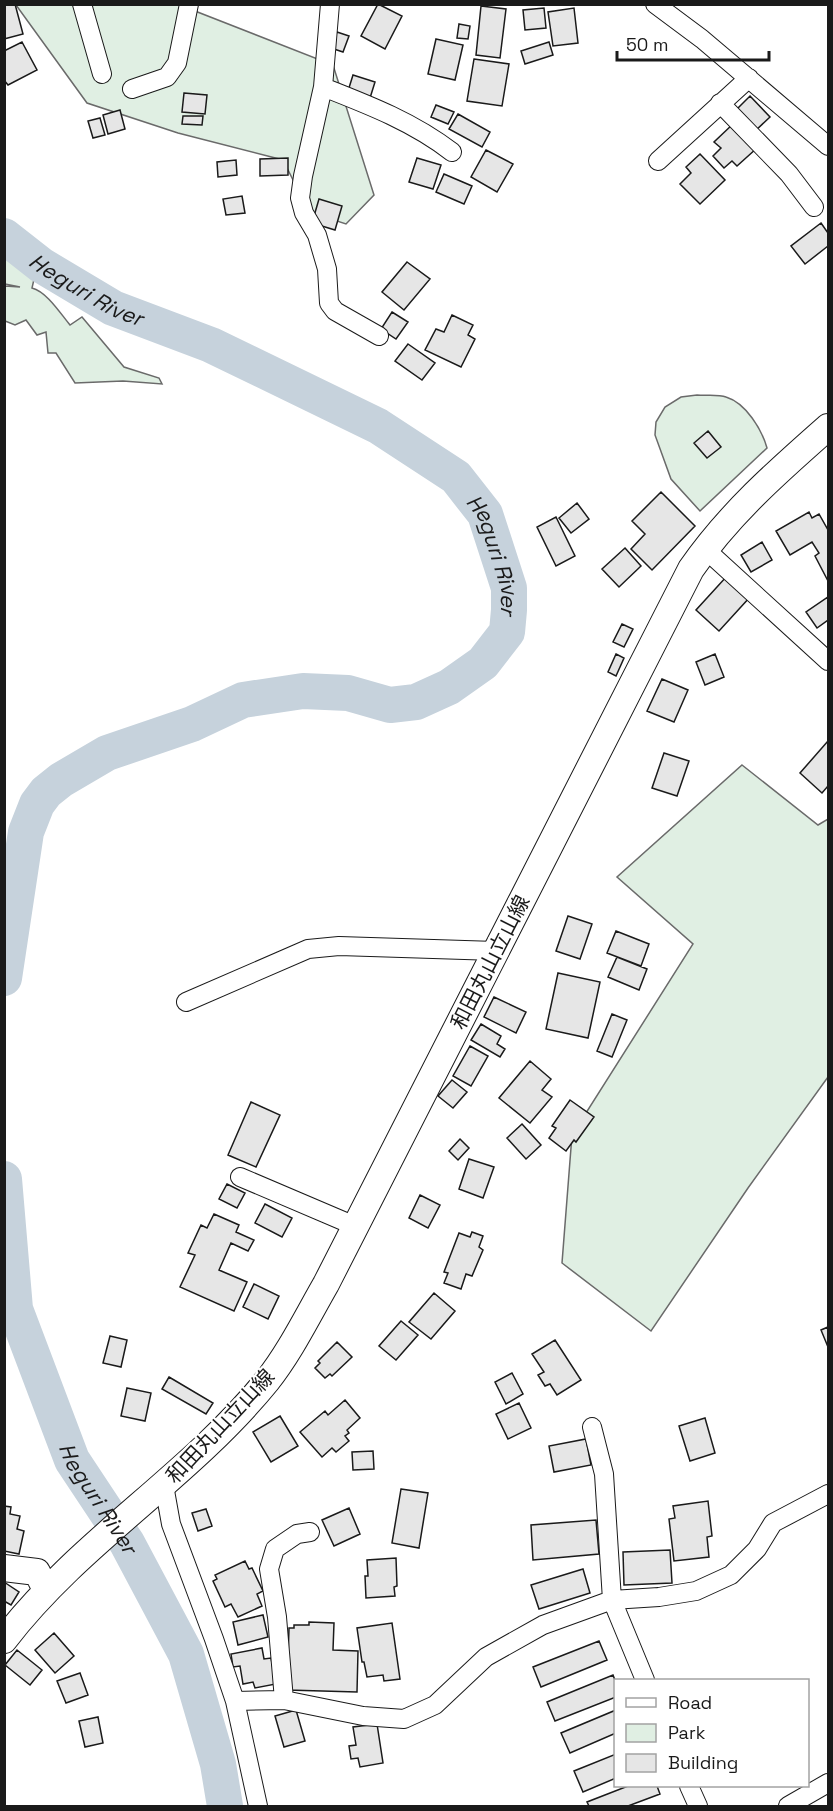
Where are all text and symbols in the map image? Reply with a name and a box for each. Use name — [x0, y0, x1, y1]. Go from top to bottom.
scale bar — [617, 24, 768, 62]
text: 50 m — [626, 33, 668, 56]
water label: Heguri River — [24, 247, 150, 333]
water label: Heguri River — [461, 488, 525, 619]
street label: 和田丸山立山線 — [445, 890, 535, 1034]
street label: 和田丸山立山線 — [160, 1363, 280, 1489]
water label: Heguri River — [53, 1439, 145, 1561]
legend — [614, 1679, 809, 1787]
text: Road — [668, 1691, 712, 1714]
text: Park — [668, 1721, 706, 1744]
text: Building — [668, 1751, 738, 1774]

